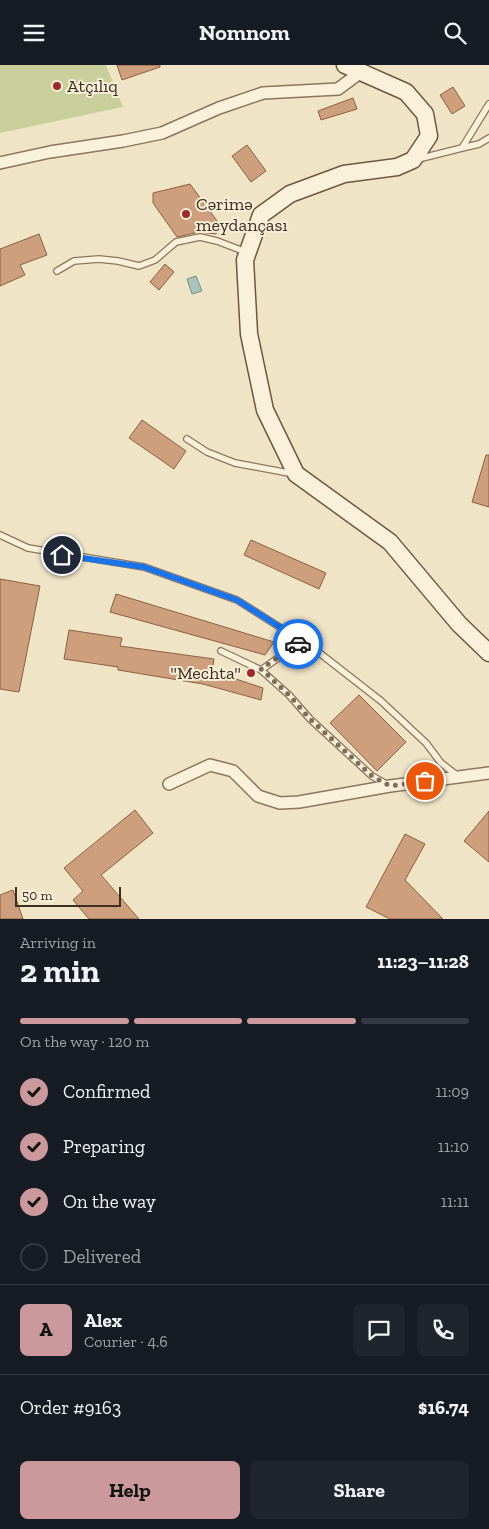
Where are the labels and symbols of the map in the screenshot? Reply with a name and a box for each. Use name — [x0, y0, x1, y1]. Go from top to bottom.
place label: Atçılıq — [67, 75, 118, 97]
marker: Atçılıq — [51, 80, 63, 92]
place label: Cərimə meydançası — [196, 193, 287, 236]
marker: Cərimə meydançası — [180, 208, 192, 220]
pin — [41, 534, 83, 576]
courier — [273, 619, 323, 669]
place label: "Mechta" — [170, 662, 241, 684]
marker: "Mechta" — [245, 667, 257, 679]
pin — [404, 760, 446, 802]
scale bar — [15, 884, 121, 907]

